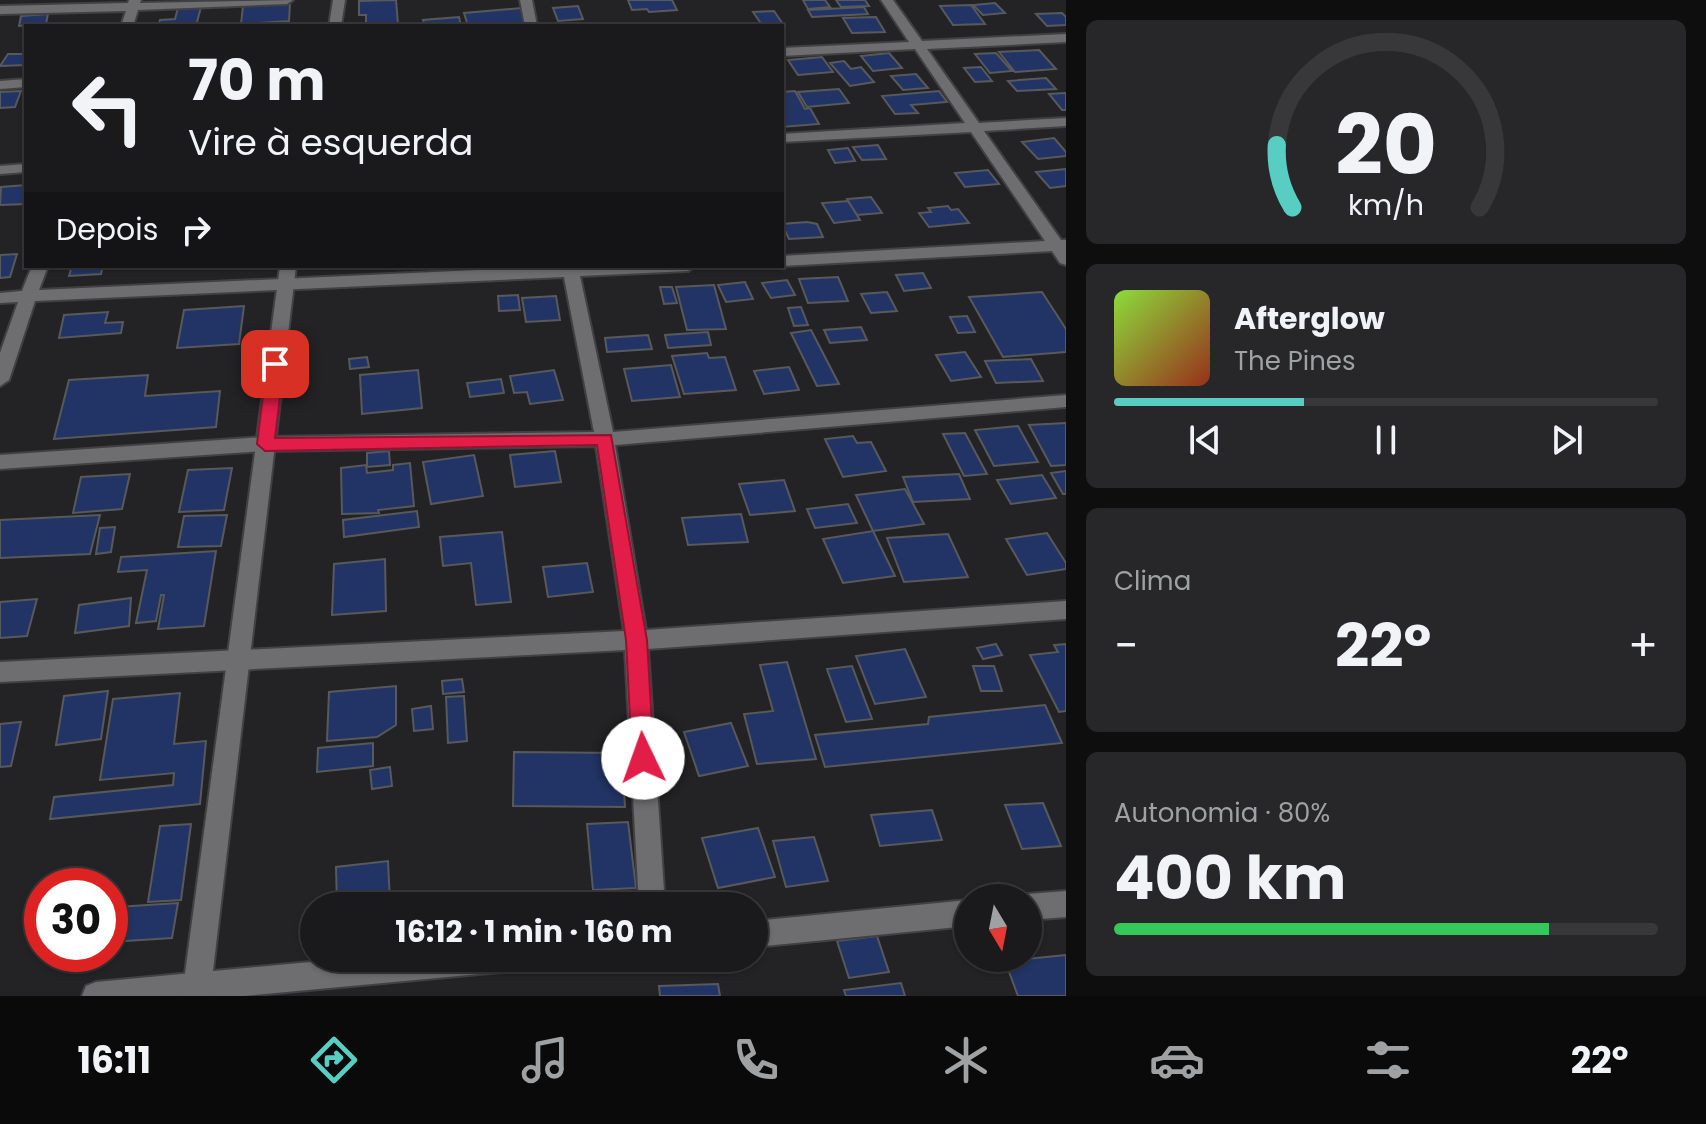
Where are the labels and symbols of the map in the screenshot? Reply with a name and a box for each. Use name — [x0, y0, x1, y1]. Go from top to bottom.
pin — [241, 330, 309, 398]
position arrow — [601, 716, 685, 800]
speed limit sign: 30 — [24, 868, 128, 972]
north arrow — [954, 884, 1042, 972]

